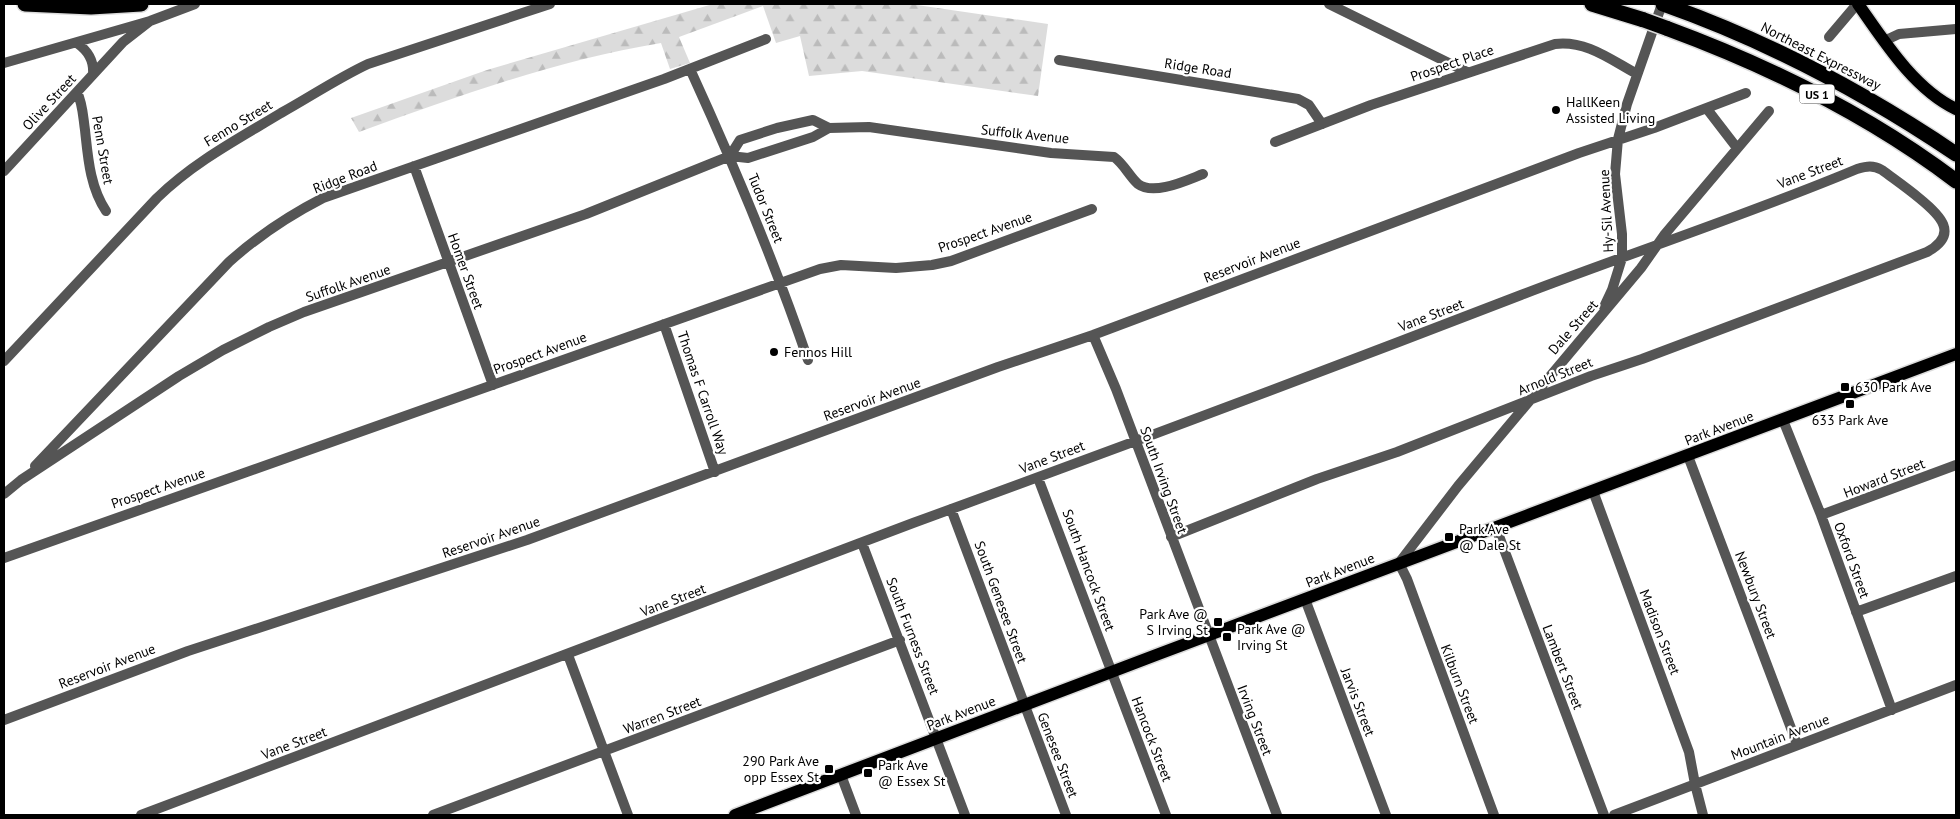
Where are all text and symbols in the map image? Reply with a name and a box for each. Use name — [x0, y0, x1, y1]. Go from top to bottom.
street label: Northeast Expressway — [1758, 18, 1885, 94]
street label: Prospect Place — [1408, 40, 1496, 86]
street label: Ridge Road — [1163, 54, 1233, 82]
street label: Olive Street — [18, 70, 80, 134]
road number: US 1 — [1800, 85, 1834, 104]
place label: HallKeen Assisted Living — [1566, 93, 1655, 127]
street label: Fenno Street — [201, 95, 276, 150]
marker: HallKeen Assisted Living — [1550, 104, 1562, 116]
street label: Penn Street — [88, 114, 118, 186]
street label: Suffolk Avenue — [980, 120, 1070, 148]
street label: Vane Street — [1774, 151, 1845, 193]
street label: Ridge Road — [310, 156, 380, 198]
street label: Hy-Sil Avenue — [1595, 169, 1617, 253]
street label: Tudor Street — [744, 171, 788, 246]
street label: Prospect Avenue — [936, 208, 1034, 256]
street label: Homer Street — [444, 230, 488, 312]
street label: Reservoir Avenue — [1201, 233, 1303, 287]
street label: Suffolk Avenue — [303, 260, 393, 306]
street label: Vane Street — [1395, 294, 1466, 336]
street label: Dale Street — [1544, 296, 1602, 358]
street label: Prospect Avenue — [491, 328, 589, 378]
street label: Thomas F Carroll Way — [673, 329, 733, 458]
place label: Fennos Hill — [784, 343, 852, 361]
marker: Fennos Hill — [768, 346, 780, 358]
street label: Arnold Street — [1515, 353, 1595, 399]
street label: Reservoir Avenue — [821, 373, 923, 425]
place label: 630 Park Ave — [1855, 378, 1932, 396]
marker: 630 Park Ave — [1839, 381, 1851, 393]
marker: 633 Park Ave — [1844, 398, 1856, 410]
street label: Park Avenue — [1682, 407, 1756, 449]
place label: 633 Park Ave — [1812, 411, 1888, 429]
street label: South Irving Street — [1136, 424, 1192, 536]
street label: Vane Street — [1016, 436, 1087, 478]
street label: Howard Street — [1841, 454, 1928, 502]
street label: Prospect Avenue — [109, 464, 207, 512]
street label: South Hancock Street — [1059, 507, 1119, 634]
street label: Reservoir Avenue — [440, 512, 542, 562]
street label: Oxford Street — [1830, 519, 1874, 601]
place label: Park Ave @ Dale St — [1459, 520, 1521, 554]
marker: Park Ave @ Dale St — [1443, 531, 1455, 543]
street label: South Genesee Street — [971, 539, 1032, 666]
street label: Park Avenue — [1303, 549, 1377, 591]
street label: Newbury Street — [1731, 549, 1781, 641]
street label: South Furness Street — [882, 575, 944, 697]
street label: Vane Street — [637, 579, 708, 621]
street label: Madison Street — [1635, 587, 1685, 677]
place label: Park Ave @ S Irving St — [1139, 605, 1208, 639]
marker: Park Ave @ S Irving St — [1212, 616, 1224, 628]
place label: Park Ave @ Irving St — [1237, 620, 1306, 654]
street label: Lambert Street — [1539, 622, 1588, 712]
marker: Park Ave @ Irving St — [1221, 631, 1233, 643]
street label: Reservoir Avenue — [56, 639, 158, 693]
street label: Kilburn Street — [1437, 642, 1483, 726]
street label: Jarvis Street — [1336, 664, 1379, 739]
street label: Irving Street — [1233, 682, 1277, 758]
street label: Warren Street — [621, 692, 704, 738]
street label: Park Avenue — [924, 692, 998, 734]
street label: Hancock Street — [1128, 694, 1177, 784]
street label: Genesee Street — [1033, 710, 1083, 800]
street label: Mountain Avenue — [1728, 710, 1832, 764]
street label: Vane Street — [258, 722, 329, 764]
place label: 290 Park Ave opp Essex St — [742, 752, 819, 786]
place label: Park Ave @ Essex St — [878, 756, 946, 790]
marker: 290 Park Ave opp Essex St — [823, 763, 835, 775]
marker: Park Ave @ Essex St — [862, 767, 874, 779]

